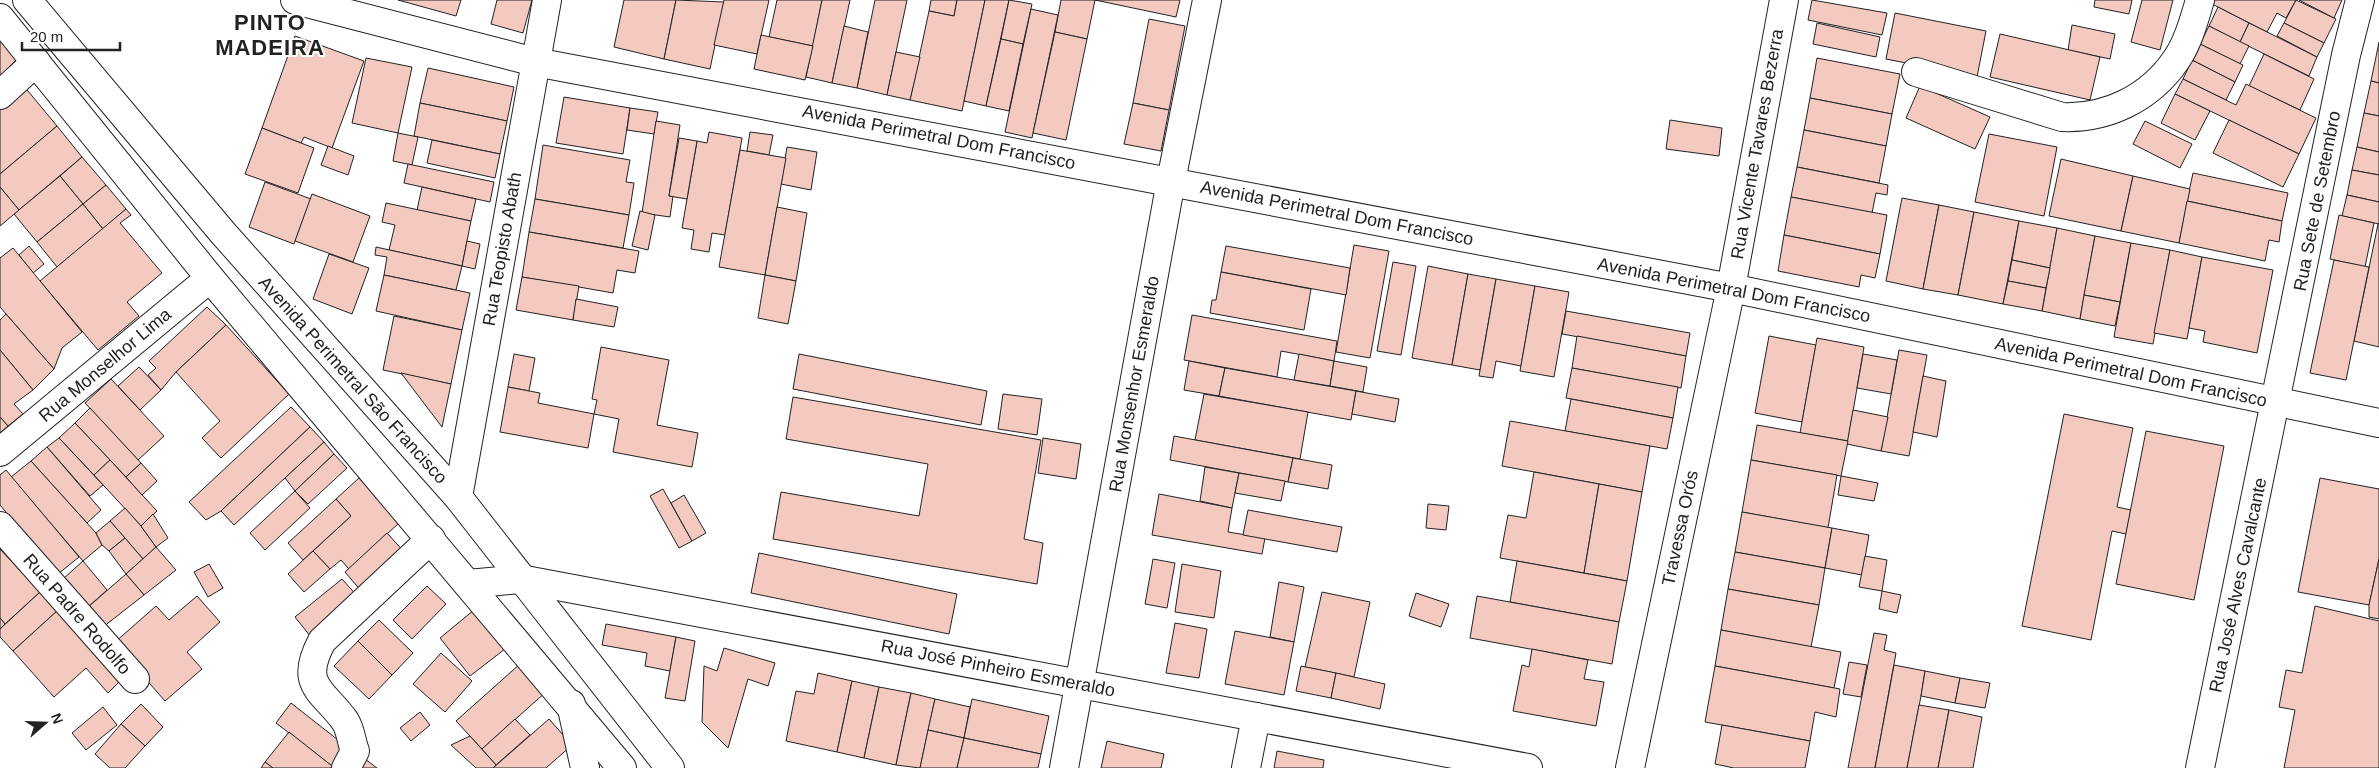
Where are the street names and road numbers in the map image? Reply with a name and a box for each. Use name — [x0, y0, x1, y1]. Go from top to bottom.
street label: Rua Vicente Tavares Bezerra — [1727, 26, 1787, 261]
street label: Avenida Perimetral Dom Francisco — [801, 101, 1077, 173]
street label: Rua Sete de Setembro — [2290, 109, 2344, 293]
street label: Rua Teopisto Abath — [479, 171, 525, 327]
street label: Avenida Perimetral Dom Francisco — [1199, 177, 1475, 249]
street label: Avenida Perimetral Dom Francisco — [1596, 254, 1872, 326]
street label: Avenida Perimetral São Francisco — [255, 272, 451, 488]
street label: Rua Monsenhor Esmeraldo — [1105, 274, 1163, 494]
street label: Rua Monselhor Lima — [35, 303, 176, 426]
street label: Avenida Perimetral Dom Francisco — [1993, 333, 2269, 411]
street label: Travessa Orós — [1658, 469, 1702, 587]
street label: Rua José Alves Cavalcante — [2205, 476, 2271, 694]
street label: Rua Padre Rodolfo — [19, 550, 135, 678]
street label: Rua José Pinheiro Esmeraldo — [879, 635, 1117, 701]

